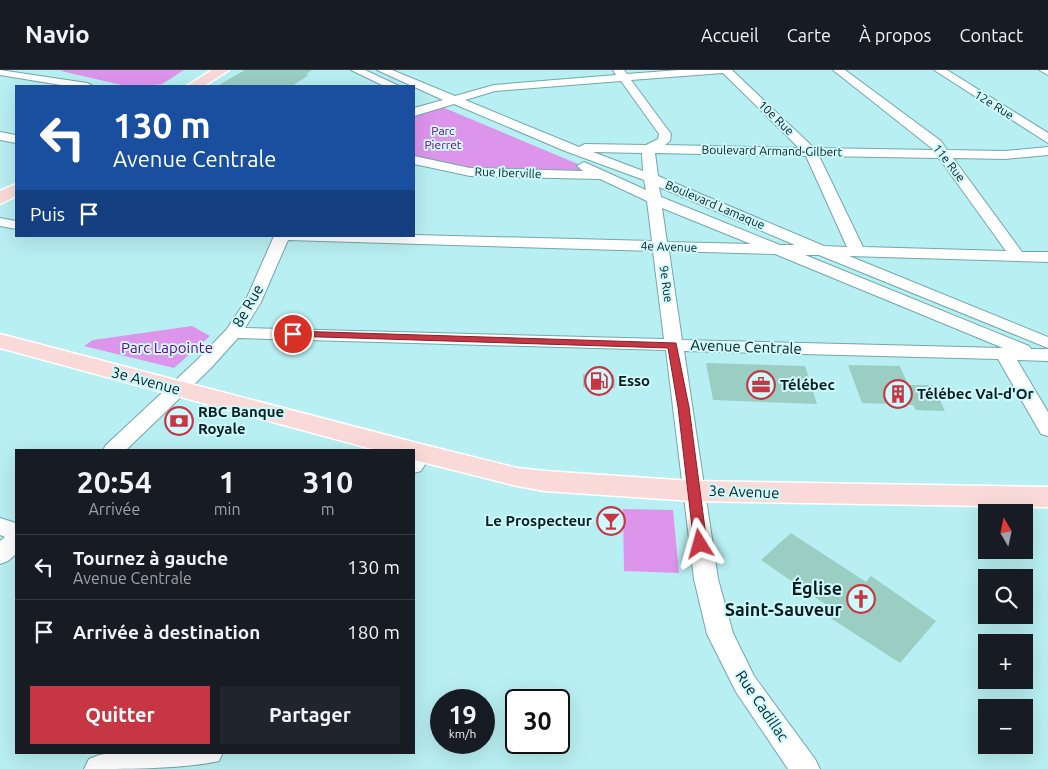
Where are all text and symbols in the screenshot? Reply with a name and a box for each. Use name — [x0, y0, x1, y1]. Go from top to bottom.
text: Navio — [25, 21, 90, 48]
text: Accueil — [701, 25, 759, 45]
text: Carte — [787, 25, 831, 45]
text: À propos — [859, 25, 931, 45]
text: Contact — [959, 25, 1023, 45]
street label: 12e Rue — [972, 87, 1016, 122]
street label: 10e Rue — [756, 98, 797, 138]
icon: left — [30, 105, 95, 170]
text: 130 m — [113, 105, 211, 145]
park label: Parc Pierret — [424, 124, 462, 151]
street label: 11e Rue — [931, 141, 968, 184]
street label: Boulevard Armand-Gilbert — [702, 143, 843, 158]
text: Avenue Centrale — [113, 146, 277, 171]
street label: Rue Iberville — [474, 165, 542, 180]
street label: Boulevard Lamaque — [663, 178, 767, 231]
icon: arrive — [75, 200, 103, 228]
text: Puis — [30, 203, 65, 225]
street label: 4e Avenue — [641, 239, 698, 254]
street label: 9e Rue — [657, 265, 676, 303]
street label: 8e Rue — [229, 281, 267, 330]
pin — [272, 313, 314, 355]
icon: arrive — [279, 320, 307, 348]
street label: Avenue Centrale — [690, 336, 802, 357]
park label: Parc Lapointe — [121, 339, 213, 356]
street label: 3e Avenue — [110, 363, 182, 398]
fuel station icon: Esso — [584, 366, 614, 396]
office icon: Télébec — [746, 370, 776, 400]
place label: Esso — [618, 372, 650, 389]
place label: Télébec — [780, 376, 835, 393]
building icon: Télébec Val-d'Or — [883, 379, 913, 409]
place label: Télébec Val-d'Or — [917, 385, 1034, 402]
place label: RBC Banque Royale — [198, 403, 284, 437]
bank icon: RBC Banque Royale — [164, 406, 194, 436]
text: 20:54 — [77, 465, 152, 499]
text: 1 — [219, 465, 236, 499]
text: 310 — [302, 465, 353, 499]
street label: 3e Avenue — [708, 482, 780, 501]
text: Arrivée — [88, 500, 140, 518]
text: min — [214, 500, 241, 518]
text: m — [321, 500, 335, 518]
north arrow — [978, 504, 1032, 559]
map controls — [978, 504, 1033, 754]
bar icon: Le Prospecteur — [596, 506, 626, 536]
place label: Le Prospecteur — [485, 512, 593, 529]
position arrow — [673, 517, 725, 569]
text: Tournez à gauche — [73, 547, 228, 569]
icon: left — [30, 553, 58, 581]
text: 130 m — [347, 556, 400, 578]
text: Avenue Centrale — [73, 569, 192, 587]
button: search — [978, 569, 1033, 624]
place label: Église Saint-Sauveur — [725, 577, 843, 619]
church icon: Église Saint-Sauveur — [846, 584, 876, 614]
icon: arrive — [30, 618, 58, 646]
text: Arrivée à destination — [73, 621, 260, 643]
text: 180 m — [347, 621, 400, 643]
button: + — [978, 634, 1033, 689]
street label: Rue Cadillac — [733, 667, 792, 744]
button: Quitter — [30, 686, 210, 744]
button: Partager — [220, 686, 400, 744]
speed limit sign: 30 — [505, 689, 570, 754]
button: − — [978, 699, 1033, 754]
text: 19 — [448, 701, 477, 729]
text: km/h — [449, 727, 476, 740]

